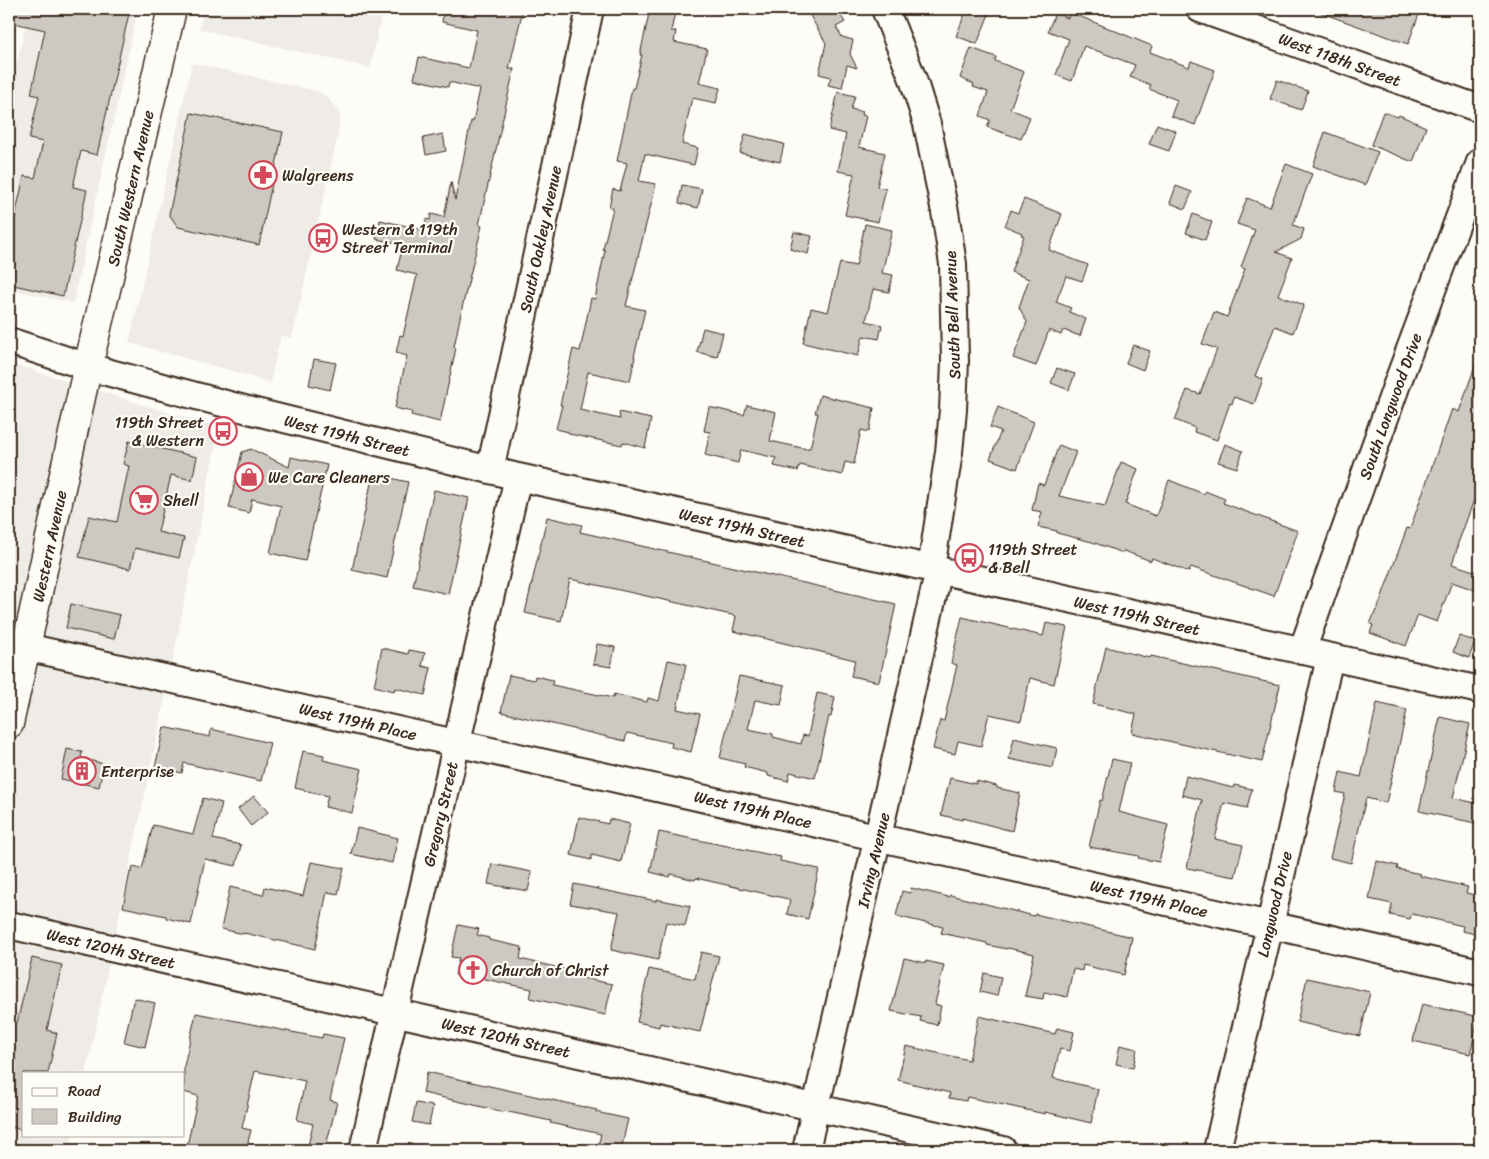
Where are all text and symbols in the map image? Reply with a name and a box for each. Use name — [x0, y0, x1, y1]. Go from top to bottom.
street label: West 118th Street — [1275, 24, 1405, 95]
street label: South Western Avenue — [98, 107, 163, 269]
pharmacy icon: Walgreens — [248, 160, 278, 190]
place label: Walgreens — [282, 161, 354, 190]
street label: South Oakley Avenue — [511, 163, 570, 315]
place label: Western & 119th Street Terminal — [342, 215, 458, 262]
bus stop icon: Western & 119th Street Terminal — [308, 223, 338, 253]
street label: South Bell Avenue — [936, 250, 969, 380]
street label: South Longwood Drive — [1350, 329, 1431, 484]
street label: West 119th Street — [281, 406, 413, 465]
place label: 119th Street & Western — [114, 408, 204, 455]
bus stop icon: 119th Street & Western — [208, 416, 238, 446]
shop icon: We Care Cleaners — [234, 462, 264, 492]
place label: We Care Cleaners — [268, 463, 391, 492]
supermarket icon: Shell — [129, 485, 159, 515]
place label: Shell — [163, 486, 199, 515]
street label: Western Avenue — [23, 488, 75, 605]
street label: West 119th Street — [676, 499, 808, 556]
place label: 119th Street & Bell — [988, 535, 1078, 582]
bus stop icon: 119th Street & Bell — [954, 543, 984, 573]
street label: West 119th Street — [1071, 587, 1203, 644]
street label: West 119th Place — [296, 694, 420, 749]
building icon: Enterprise — [67, 756, 97, 786]
place label: Enterprise — [101, 757, 174, 786]
street label: Gregory Street — [414, 759, 467, 870]
street label: West 119th Place — [691, 782, 815, 837]
street label: Irving Avenue — [848, 809, 899, 912]
street label: Longwood Drive — [1248, 848, 1301, 960]
street label: West 119th Place — [1087, 871, 1211, 926]
street label: West 120th Street — [44, 920, 178, 977]
church icon: Church of Christ — [458, 955, 488, 985]
place label: Church of Christ — [492, 956, 609, 985]
street label: West 120th Street — [439, 1009, 573, 1066]
legend — [22, 1072, 185, 1136]
text: Road — [68, 1078, 101, 1104]
text: Building — [68, 1104, 122, 1130]

